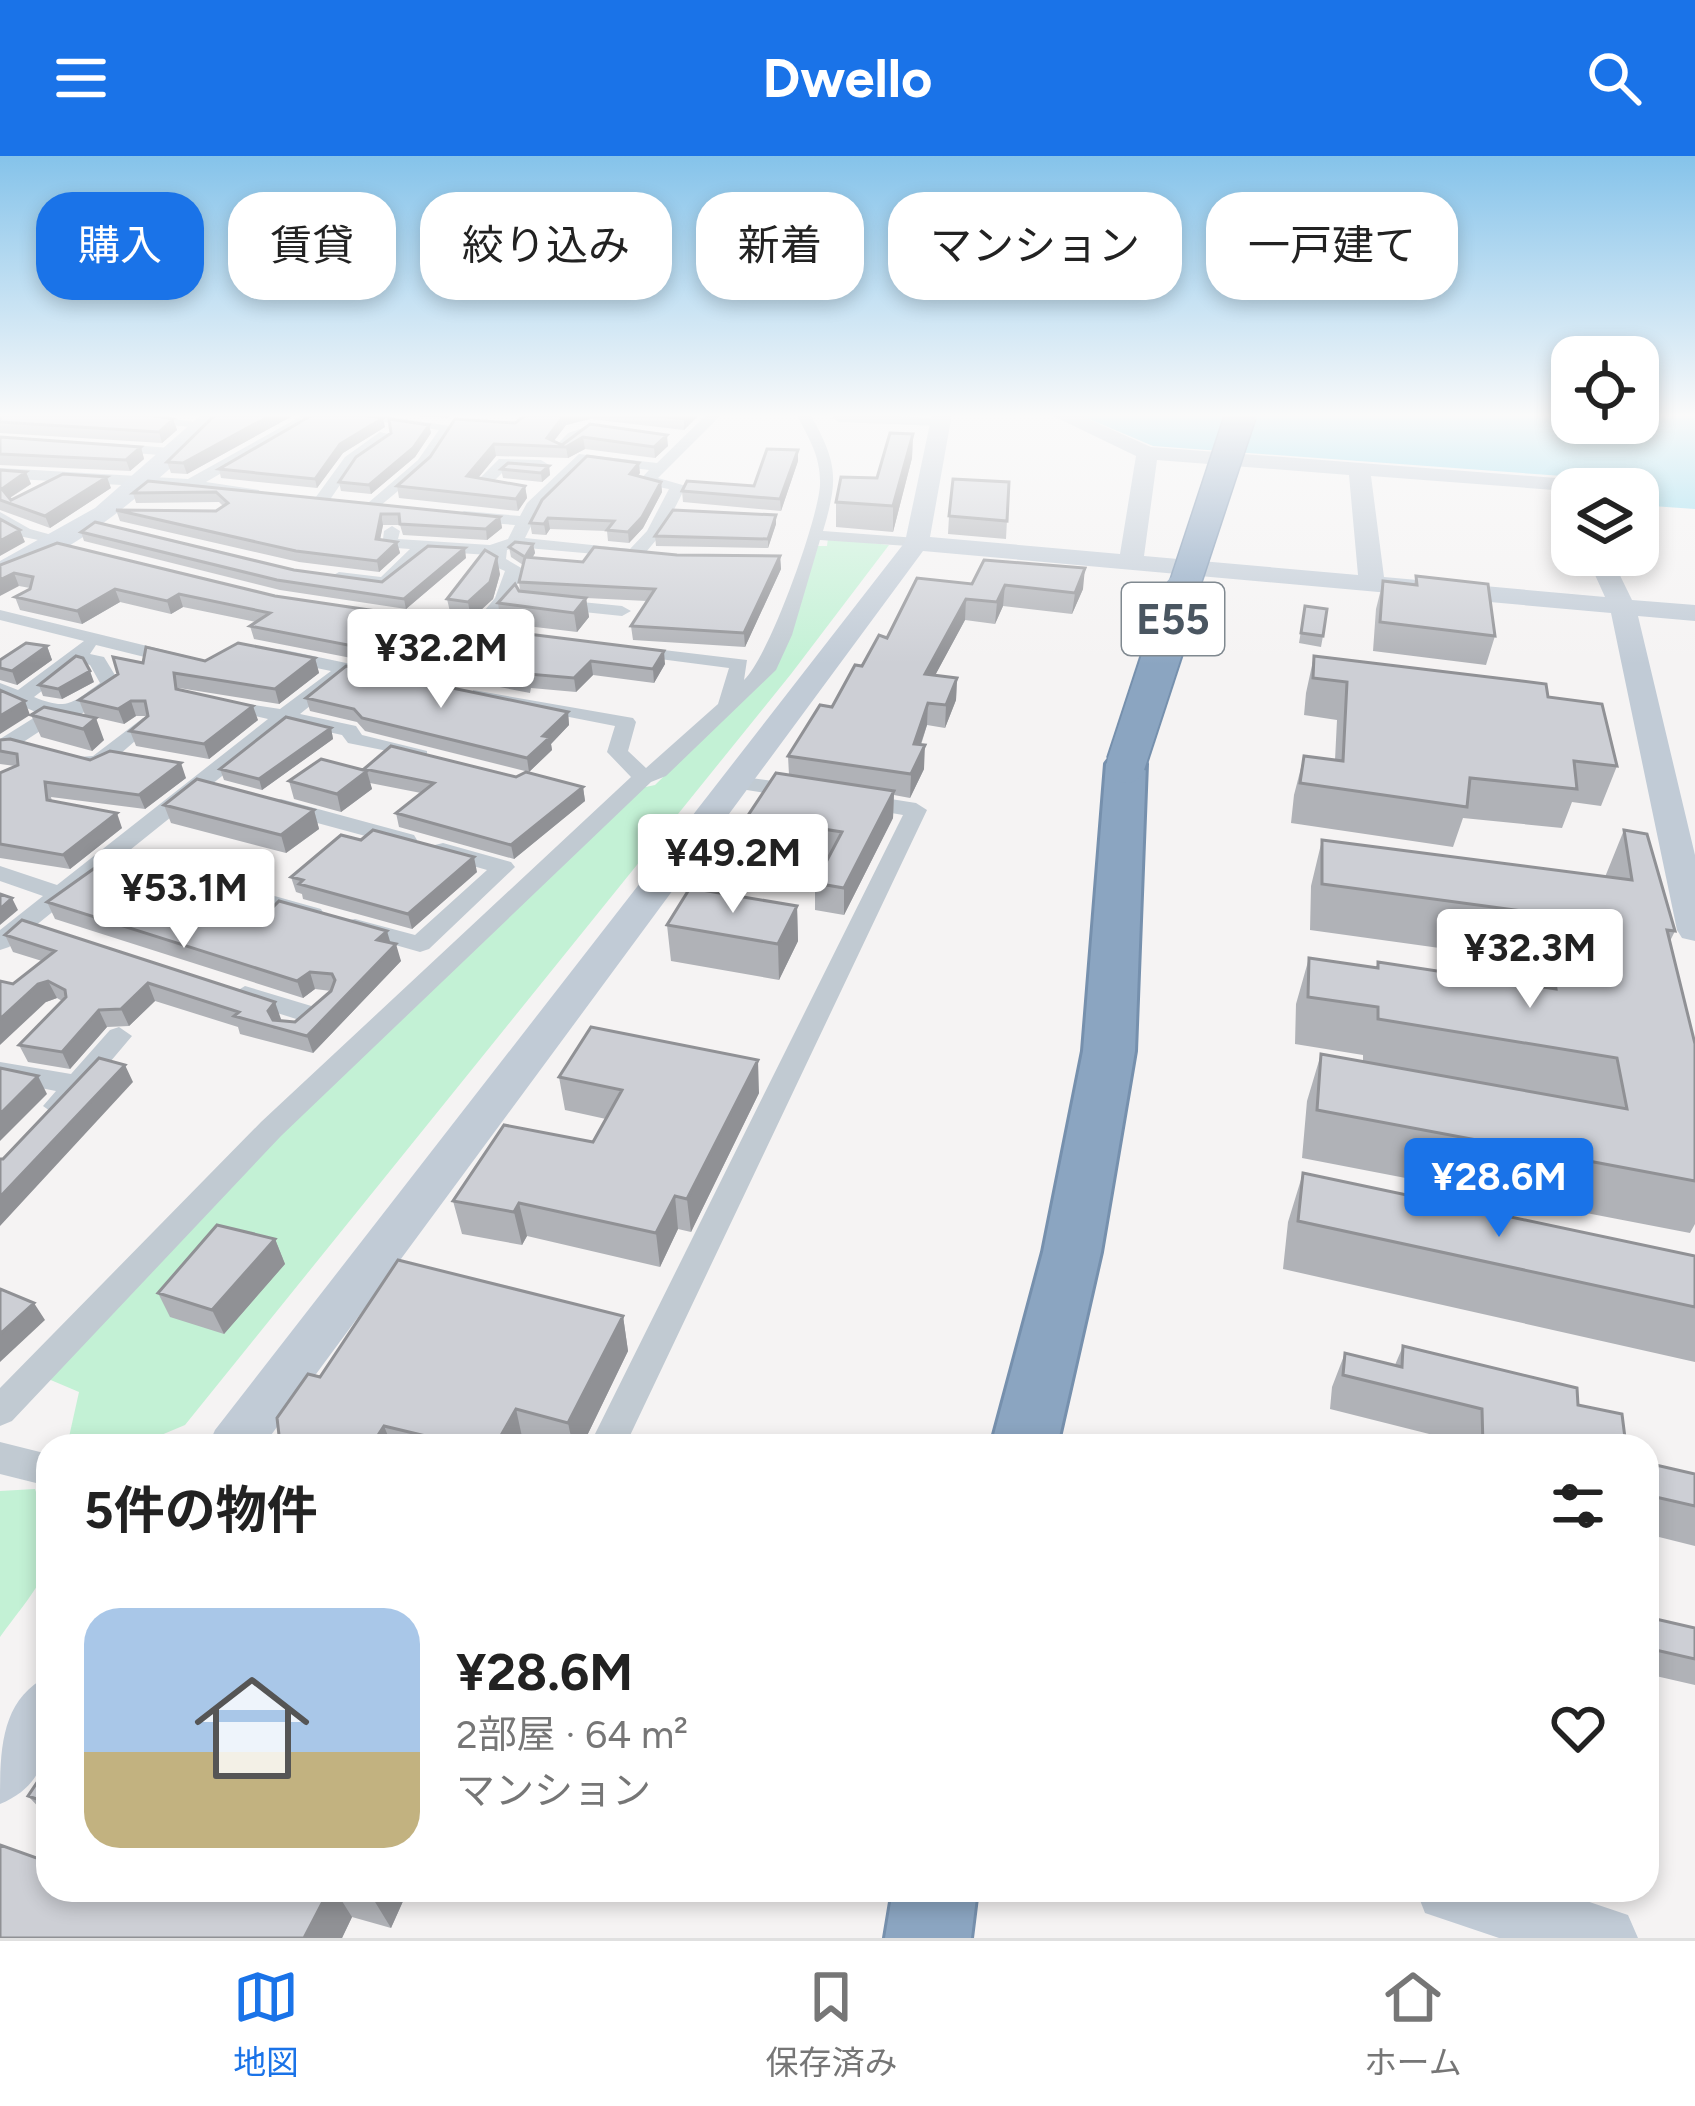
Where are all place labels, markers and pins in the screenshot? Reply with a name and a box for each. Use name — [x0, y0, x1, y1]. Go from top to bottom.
pin: ¥32.2M — [343, 609, 539, 711]
pin: ¥49.2M — [635, 814, 831, 916]
pin: ¥53.1M — [86, 849, 282, 951]
pin: ¥32.3M — [1432, 909, 1628, 1011]
pin: ¥28.6M — [1401, 1138, 1597, 1240]

